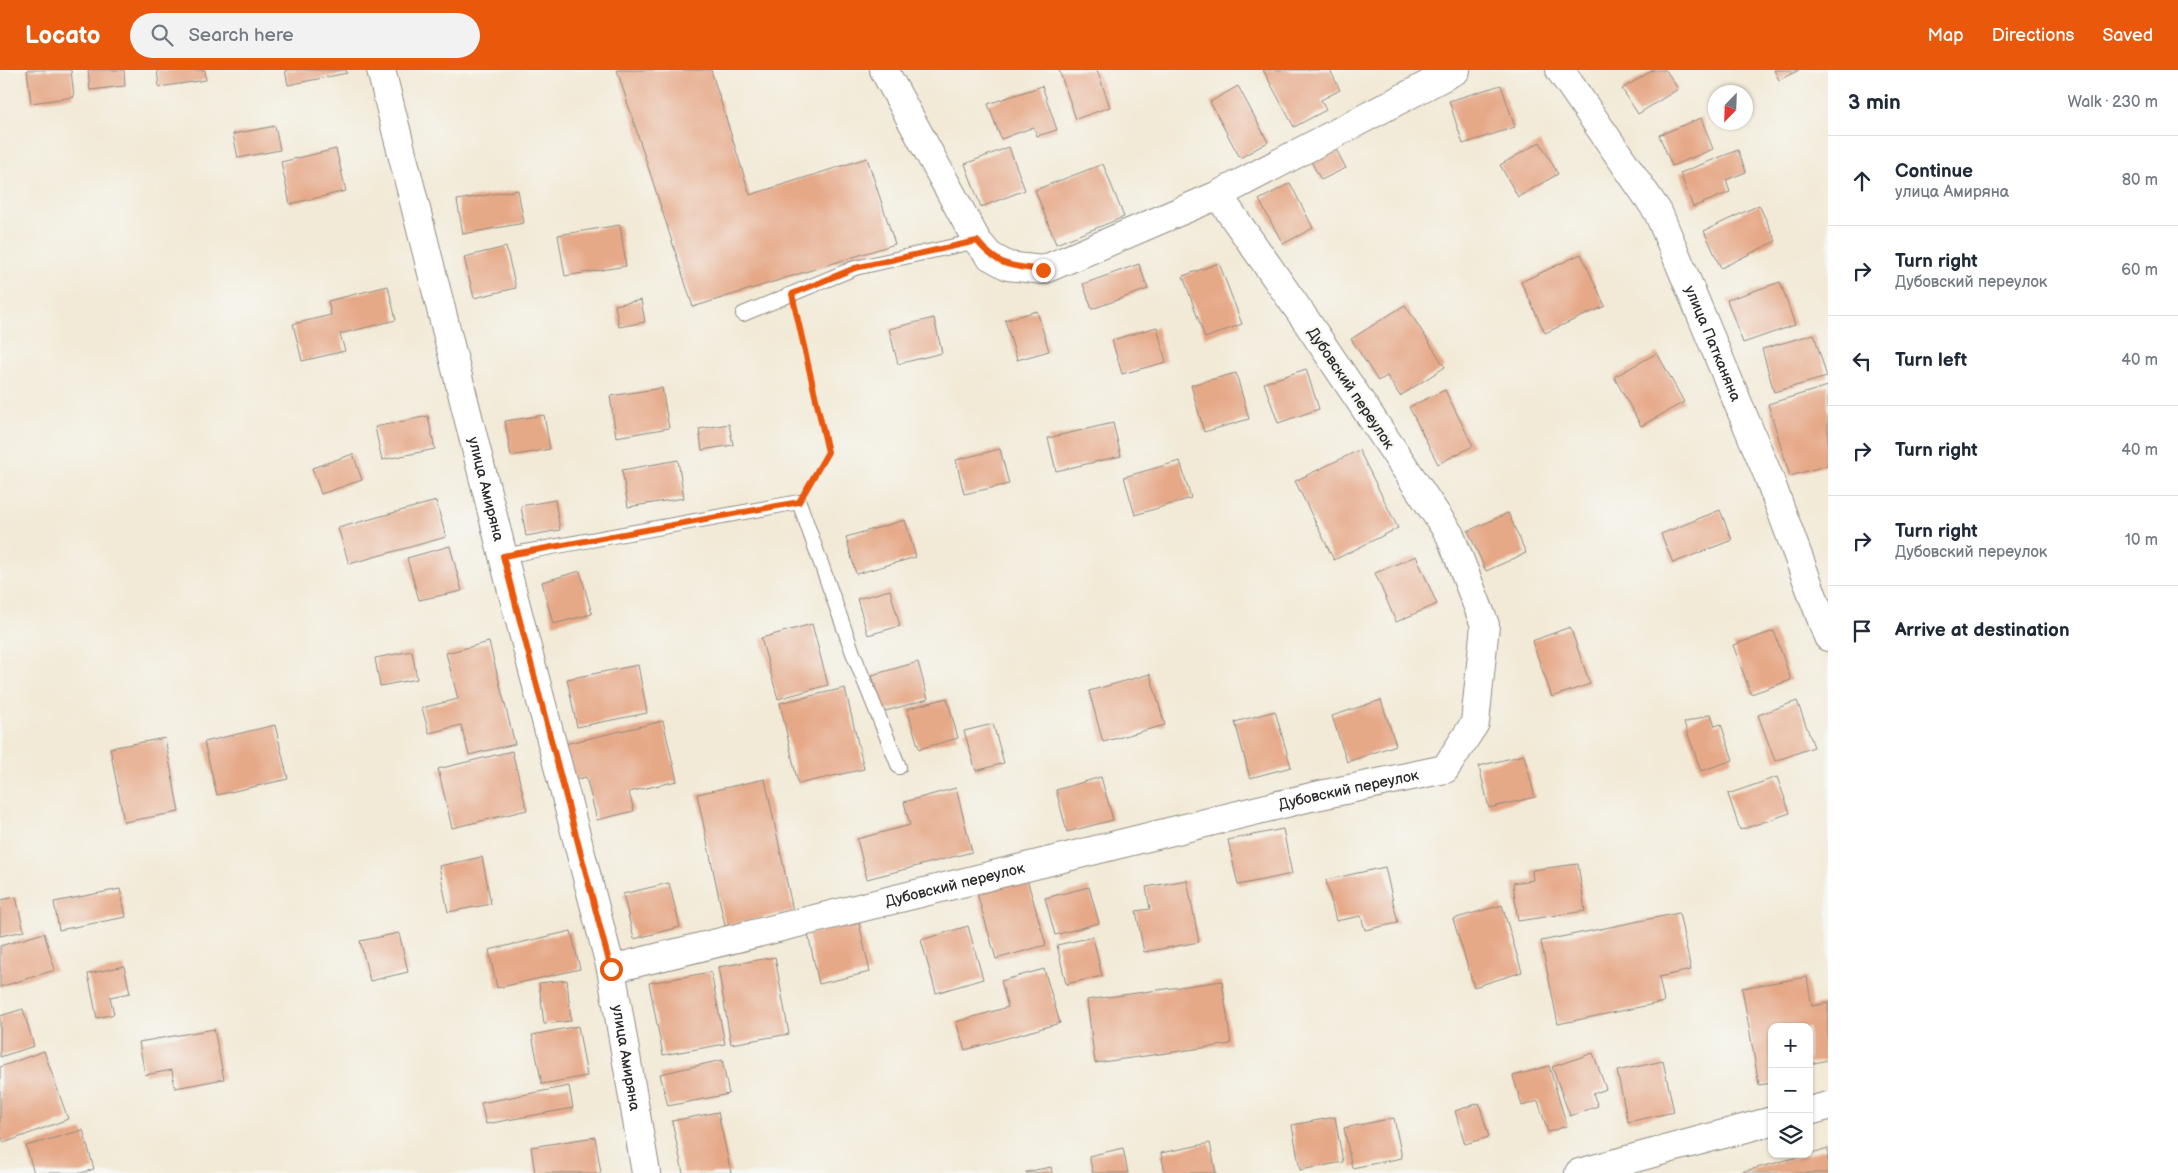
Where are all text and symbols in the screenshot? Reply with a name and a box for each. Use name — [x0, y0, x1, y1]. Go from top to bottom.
search box — [130, 13, 480, 58]
text: Locato — [25, 21, 100, 50]
icon: search — [148, 21, 176, 49]
text: Search here — [188, 24, 294, 47]
text: Map — [1928, 25, 1964, 46]
text: Directions — [1992, 25, 2074, 46]
text: Saved — [2102, 25, 2153, 46]
north arrow — [1708, 85, 1753, 130]
text: 3 min — [1848, 90, 1901, 115]
text: Walk · 230 m — [2068, 93, 2158, 112]
text: Continue — [1895, 160, 1973, 183]
icon: ahead — [1848, 167, 1876, 195]
text: 80 m — [2122, 171, 2158, 190]
text: улица Амиряна — [1895, 183, 2009, 202]
text: Turn right — [1895, 250, 1978, 273]
icon: right — [1848, 257, 1876, 285]
route end — [1032, 259, 1055, 282]
text: 60 m — [2121, 261, 2158, 280]
text: Дубовский переулок — [1895, 273, 2047, 292]
street label: улица Патканяна — [1680, 283, 1745, 404]
street label: Дубовский переулок — [1303, 324, 1398, 453]
icon: left — [1848, 347, 1876, 375]
text: Turn left — [1895, 349, 1967, 372]
text: 40 m — [2121, 351, 2158, 370]
street label: улица Амиряна — [463, 435, 508, 544]
icon: right — [1848, 437, 1876, 465]
text: Turn right — [1895, 439, 1978, 462]
text: 40 m — [2121, 441, 2158, 460]
text: Turn right — [1895, 520, 1978, 543]
icon: right — [1848, 527, 1876, 555]
text: 10 m — [2125, 531, 2158, 550]
text: Дубовский переулок — [1895, 543, 2047, 562]
icon: arrive — [1848, 617, 1876, 645]
text: Arrive at destination — [1895, 619, 2070, 642]
street label: Дубовский переулок — [1276, 766, 1420, 815]
street label: Дубовский переулок — [883, 859, 1027, 911]
route start — [600, 958, 623, 981]
street label: улица Амиряна — [607, 1003, 644, 1112]
map controls — [1768, 1023, 1813, 1158]
button: + — [1768, 1023, 1813, 1068]
button: − — [1768, 1068, 1813, 1113]
button: layers — [1768, 1113, 1813, 1158]

